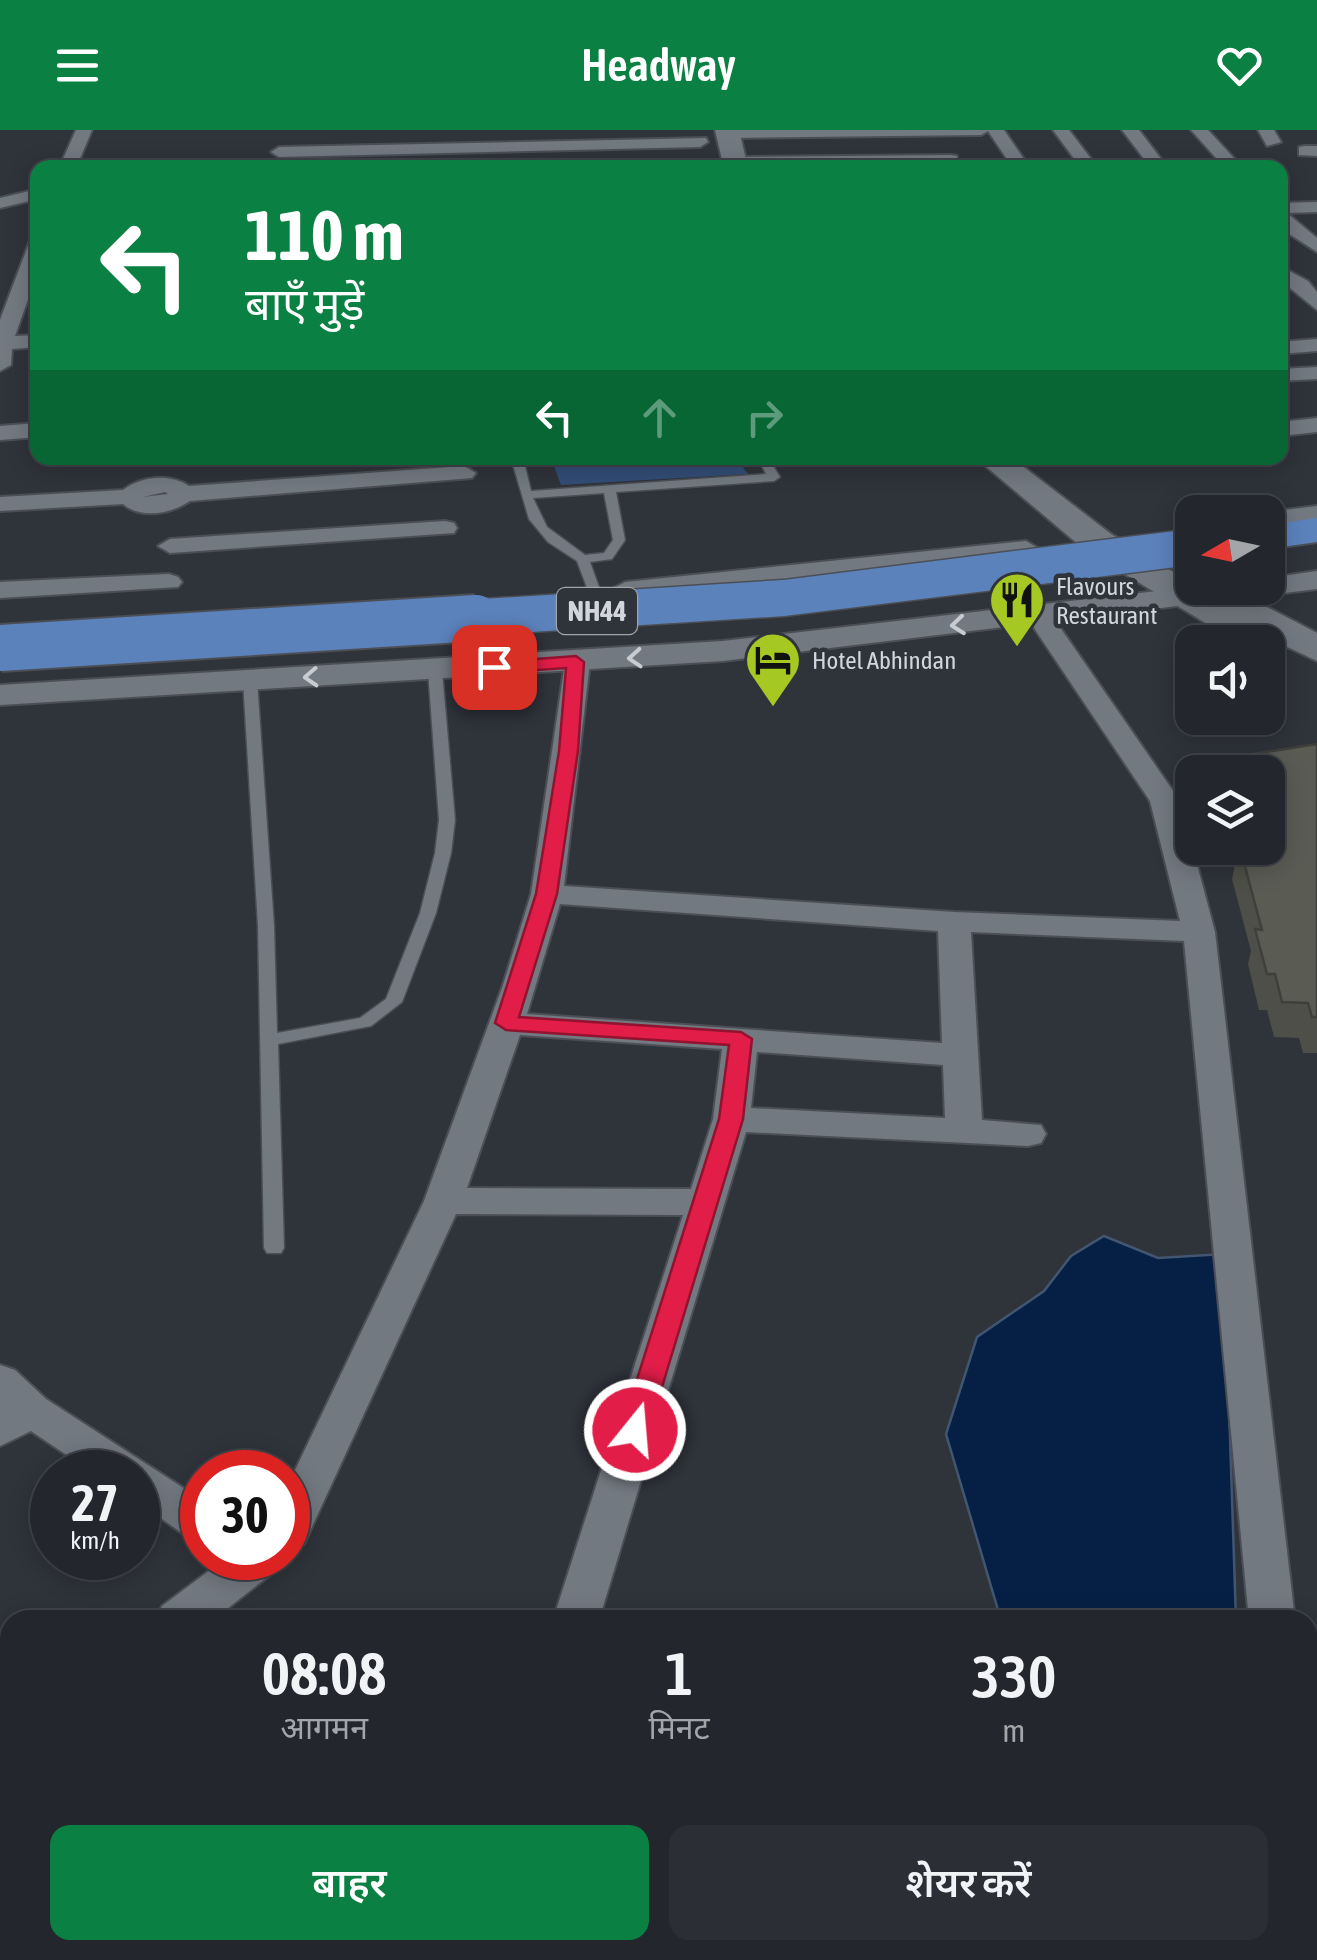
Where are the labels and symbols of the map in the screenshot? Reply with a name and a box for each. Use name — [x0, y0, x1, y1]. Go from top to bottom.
north arrow — [1175, 495, 1285, 605]
restaurant icon: Flavours Restaurant — [987, 570, 1047, 649]
place label: Flavours Restaurant — [1056, 572, 1157, 629]
road number: NH44 — [557, 588, 637, 634]
one-way arrow — [950, 614, 966, 635]
pin — [452, 625, 537, 710]
hotel icon: Hotel Abhindan — [743, 630, 803, 709]
one-way arrow — [626, 646, 642, 668]
place label: Hotel Abhindan — [812, 646, 956, 674]
one-way arrow — [302, 666, 318, 687]
position arrow — [583, 1378, 687, 1482]
speed limit sign: 30 — [180, 1450, 310, 1580]

